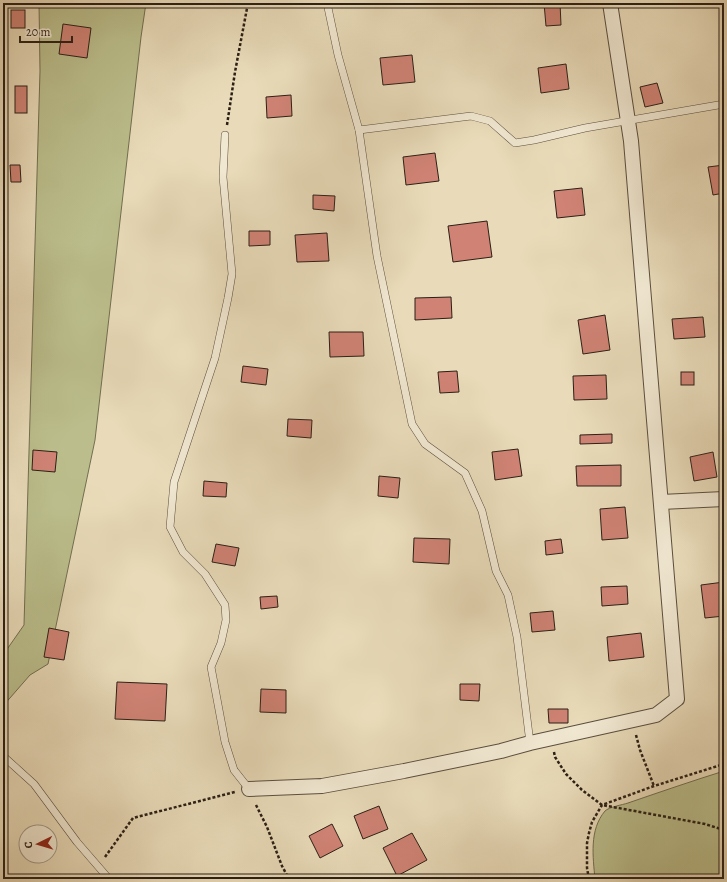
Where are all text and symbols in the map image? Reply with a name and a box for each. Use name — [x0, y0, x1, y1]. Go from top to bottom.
scale bar — [20, 18, 72, 44]
text: 20 m — [26, 24, 50, 40]
north arrow — [18, 824, 58, 864]
text: С — [21, 841, 36, 849]

